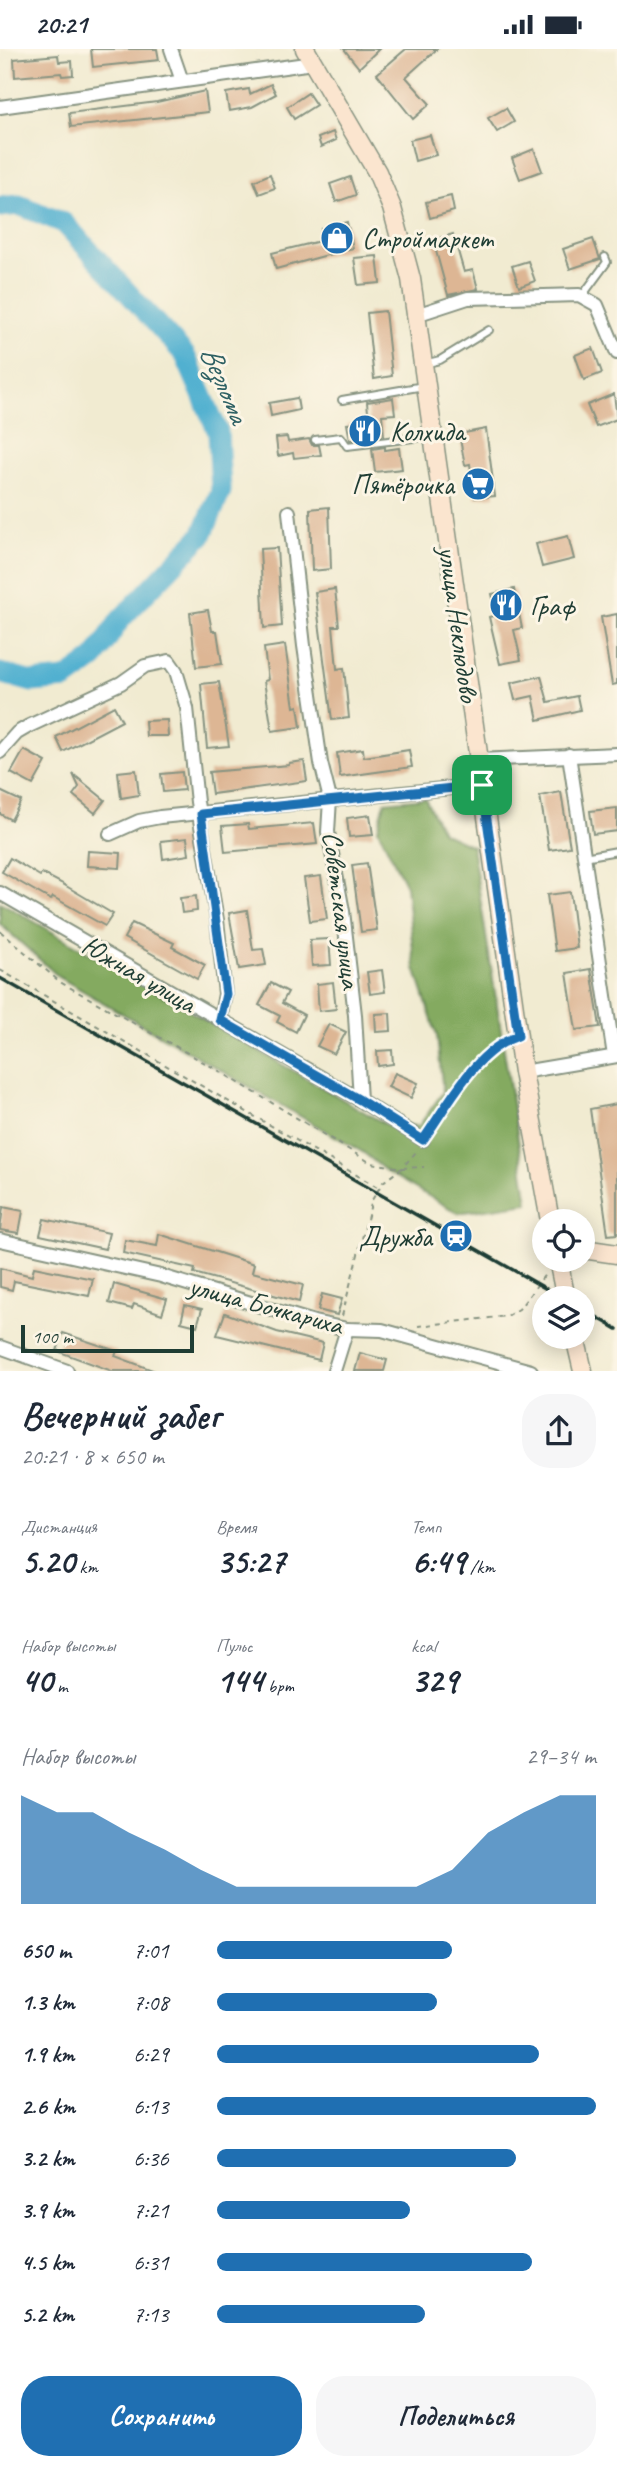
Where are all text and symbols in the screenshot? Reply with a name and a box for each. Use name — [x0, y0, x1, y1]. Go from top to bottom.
text: 20:21 — [35, 8, 87, 41]
shop icon: Строймаркет — [318, 219, 356, 257]
place label: Строймаркет — [362, 221, 494, 256]
water label: Везлома — [192, 340, 260, 432]
restaurant icon: Колхида — [346, 412, 384, 450]
place label: Колхида — [390, 414, 467, 449]
supermarket icon: Пятёрочка — [459, 465, 497, 503]
place label: Пятёрочка — [351, 467, 456, 502]
street label: улица Неклюдово — [430, 542, 488, 706]
restaurant icon: Граф — [487, 586, 525, 624]
place label: Граф — [530, 588, 576, 623]
pin — [452, 755, 512, 815]
icon: arrive — [463, 766, 501, 804]
street label: Советская улица — [315, 829, 369, 992]
street label: Южная улица — [76, 927, 204, 1021]
map controls — [532, 1209, 595, 1349]
button: locate — [532, 1209, 595, 1272]
station icon: Дружба — [437, 1217, 475, 1255]
place label: Дружба — [359, 1219, 434, 1254]
street label: улица Бочкариха — [183, 1267, 348, 1343]
button: layers — [532, 1286, 595, 1349]
scale bar — [21, 1322, 194, 1354]
text: 100 m — [32, 1325, 73, 1349]
text: Вечерний забег — [21, 1392, 220, 1439]
button: share — [522, 1394, 596, 1468]
text: 20:21 · 8 × 650 m — [21, 1442, 164, 1471]
text: Дистанция — [21, 1515, 97, 1539]
text: Время — [216, 1515, 256, 1539]
text: Темп — [411, 1515, 442, 1539]
text: 5.20 — [21, 1539, 75, 1584]
text: 35:27 — [216, 1539, 285, 1584]
text: 6:49 — [411, 1539, 466, 1584]
text: km — [75, 1555, 98, 1579]
text: /km — [466, 1555, 495, 1579]
text: Набор высоты — [21, 1634, 115, 1658]
text: Пульс — [216, 1634, 253, 1658]
text: kcal — [411, 1634, 436, 1658]
text: 40 — [21, 1658, 53, 1703]
text: 144 — [216, 1658, 263, 1703]
text: 329 — [411, 1658, 458, 1703]
text: m — [53, 1674, 68, 1698]
text: bpm — [263, 1674, 294, 1698]
text: Набор высоты — [21, 1742, 135, 1771]
text: 29–34 m — [526, 1742, 596, 1771]
text: 650 m — [21, 1936, 71, 1965]
text: 7:01 — [133, 1936, 169, 1965]
text: 1.3 km — [21, 1988, 75, 2017]
text: 7:08 — [133, 1988, 169, 2017]
text: 1.9 km — [21, 2040, 74, 2069]
text: 6:29 — [133, 2040, 169, 2069]
text: 2.6 km — [21, 2092, 75, 2121]
text: 6:13 — [133, 2092, 169, 2121]
text: 3.2 km — [21, 2144, 75, 2173]
text: 6:36 — [133, 2144, 169, 2173]
text: 3.9 km — [21, 2196, 74, 2225]
text: 7:21 — [133, 2196, 169, 2225]
text: 4.5 km — [21, 2248, 74, 2277]
text: 6:31 — [133, 2248, 169, 2277]
text: 5.2 km — [21, 2300, 74, 2329]
text: 7:13 — [133, 2300, 169, 2329]
button: Сохранить — [21, 2376, 302, 2456]
button: Поделиться — [316, 2376, 596, 2456]

